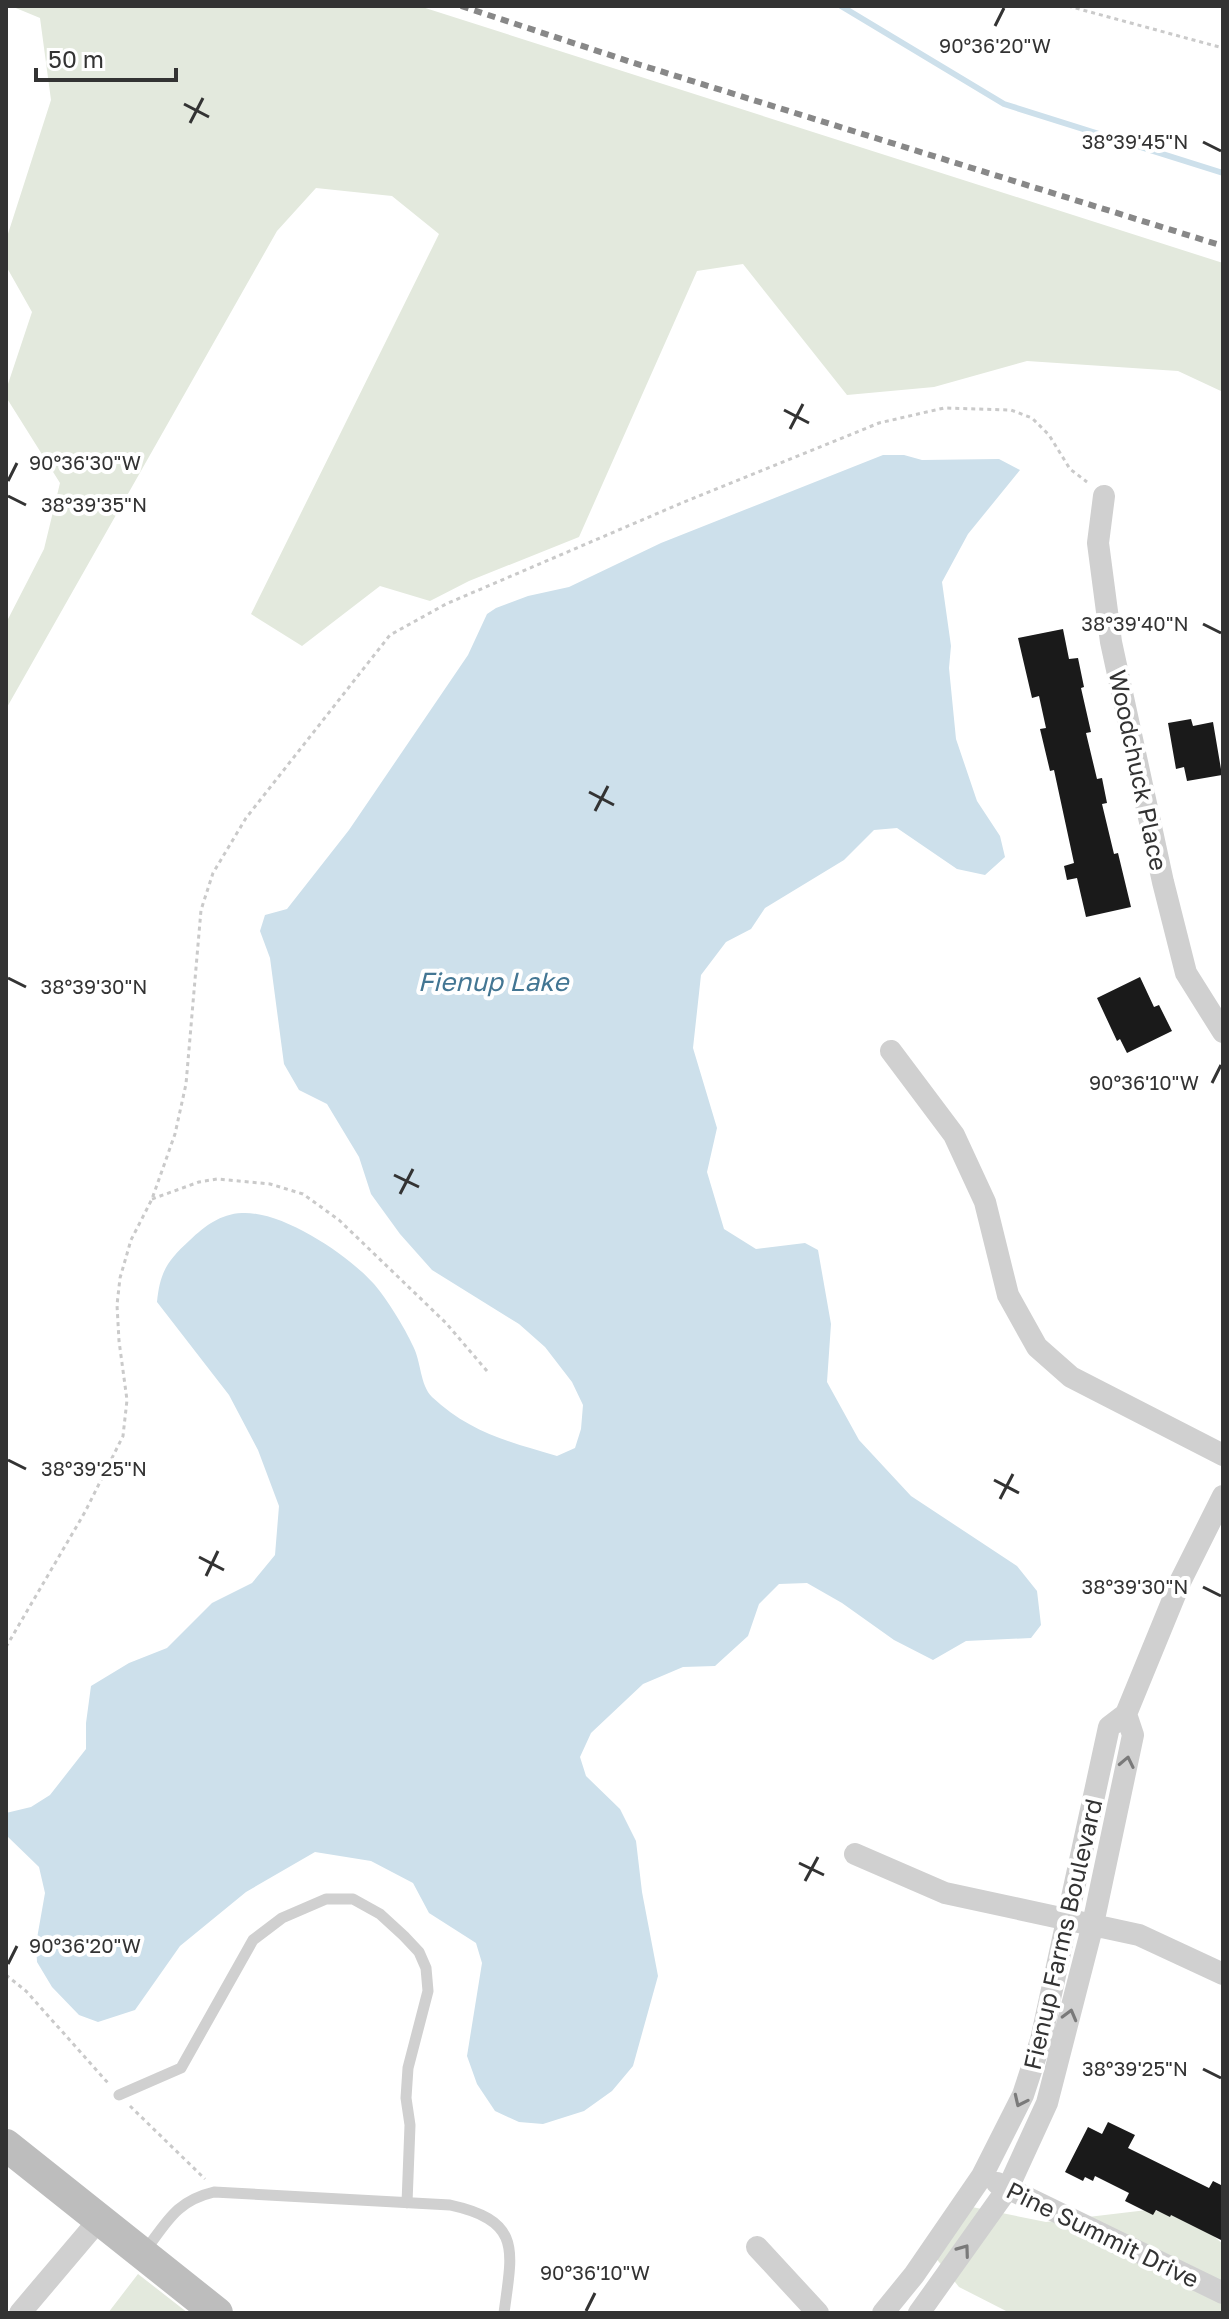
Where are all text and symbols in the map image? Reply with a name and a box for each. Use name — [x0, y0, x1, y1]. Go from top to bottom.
scale bar — [36, 32, 176, 82]
text: 90°36'20"W — [939, 33, 1051, 57]
text: 50 m — [48, 44, 104, 73]
text: 38°39'45"N — [1082, 129, 1188, 153]
text: 90°36'30"W — [29, 450, 141, 474]
text: 38°39'35"N — [41, 492, 147, 516]
text: 38°39'40"N — [1081, 611, 1189, 635]
street label: Woodchuck Place — [1104, 667, 1174, 873]
water label: Fienup Lake — [418, 966, 570, 997]
text: 38°39'30"N — [41, 974, 148, 998]
text: 90°36'10"W — [1089, 1070, 1199, 1094]
text: 38°39'25"N — [41, 1456, 147, 1480]
text: 38°39'30"N — [1082, 1574, 1189, 1598]
one-way arrow — [1118, 1755, 1135, 1769]
street label: Fienup Farms Boulevard — [1017, 1796, 1107, 2072]
text: 90°36'20"W — [29, 1933, 141, 1957]
one-way arrow — [1060, 2009, 1077, 2022]
text: 38°39'25"N — [1082, 2056, 1188, 2080]
one-way arrow — [1014, 2093, 1030, 2107]
street label: Pine Summit Drive — [1002, 2175, 1204, 2293]
one-way arrow — [954, 2244, 969, 2258]
text: 90°36'10"W — [540, 2260, 650, 2284]

